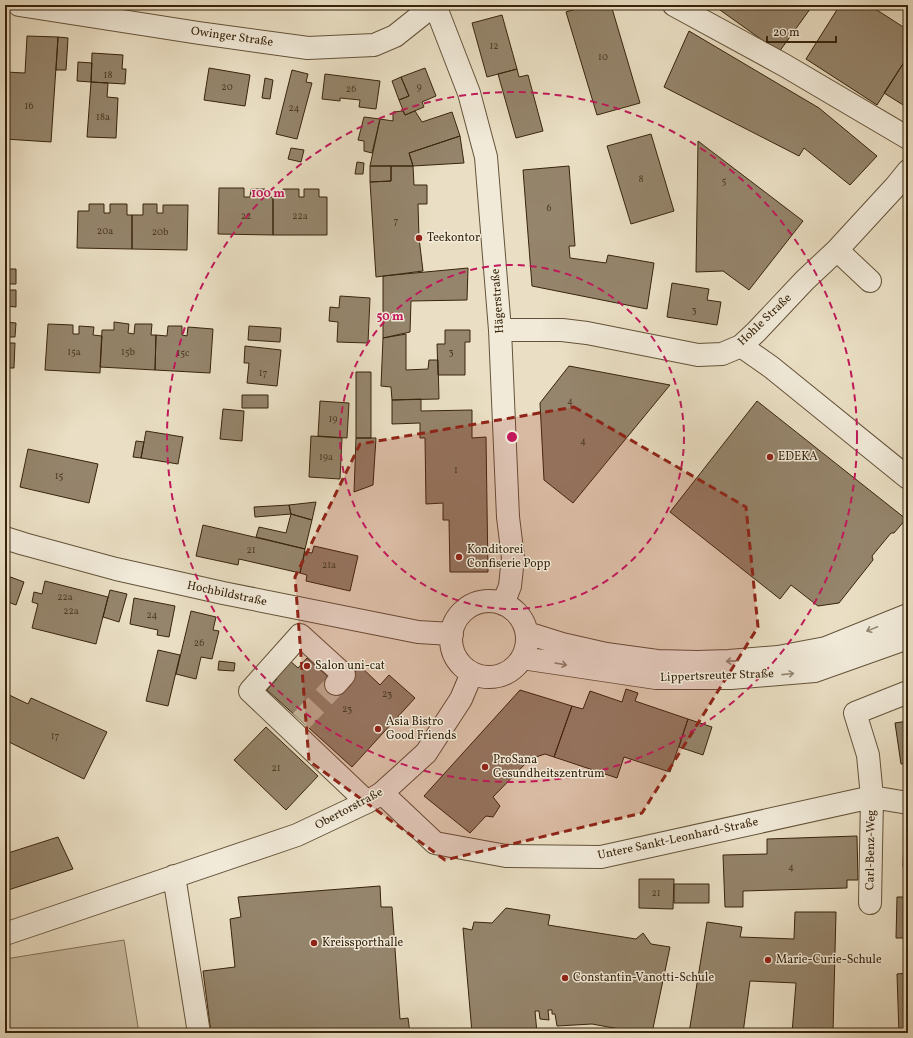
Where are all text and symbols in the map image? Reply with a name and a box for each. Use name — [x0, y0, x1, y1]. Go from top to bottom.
scale bar — [767, 18, 836, 44]
street label: Owinger Straße — [190, 23, 274, 51]
text: 20 m — [773, 25, 800, 41]
house number: 12 — [489, 39, 499, 53]
house number: 10 — [598, 50, 608, 64]
house number: 18 — [104, 68, 112, 82]
house number: 20 — [221, 80, 233, 94]
house number: 9 — [416, 80, 422, 94]
house number: 26 — [346, 82, 356, 96]
house number: 16 — [25, 99, 33, 113]
house number: 24 — [288, 101, 300, 115]
house number: 18a — [96, 110, 110, 124]
house number: 8 — [638, 172, 644, 186]
house number: 5 — [722, 174, 727, 188]
text: 100 m — [251, 186, 285, 202]
house number: 6 — [546, 201, 552, 215]
house number: 22 — [241, 209, 251, 223]
house number: 22a — [292, 209, 308, 223]
house number: 7 — [394, 214, 399, 228]
house number: 20a — [97, 224, 113, 238]
house number: 20b — [152, 225, 169, 239]
place label: Teekontor — [427, 230, 480, 246]
marker: Teekontor — [414, 233, 424, 243]
street label: Hägerstraße — [488, 268, 508, 334]
street label: Hohle Straße — [735, 290, 796, 350]
house number: 3 — [691, 303, 697, 317]
text: 50 m — [376, 309, 404, 325]
house number: 15a — [67, 345, 81, 359]
house number: 15b — [121, 345, 136, 359]
house number: 3 — [448, 345, 454, 359]
house number: 15c — [176, 346, 190, 360]
house number: 17 — [259, 366, 268, 380]
house number: 4 — [567, 394, 573, 408]
house number: 19 — [328, 412, 338, 426]
centre of rings — [505, 430, 519, 444]
house number: 4 — [580, 434, 586, 448]
place label: EDEKA — [778, 449, 818, 465]
house number: 19a — [319, 450, 333, 464]
marker: EDEKA — [765, 452, 775, 462]
house number: 1 — [454, 463, 458, 477]
house number: 15 — [55, 469, 64, 483]
place label: Konditorei Confiserie Popp — [467, 542, 550, 572]
house number: 21 — [246, 543, 256, 557]
marker: Konditorei Confiserie Popp — [454, 552, 464, 562]
house number: 21a — [322, 558, 336, 572]
street label: Hochbildstraße — [186, 578, 269, 610]
house number: 22a — [57, 590, 73, 604]
house number: 22a — [63, 604, 79, 618]
house number: 24 — [146, 608, 158, 622]
one-way arrow — [866, 626, 878, 634]
house number: 26 — [194, 636, 204, 650]
one-way arrow — [726, 657, 739, 664]
place label: Salon uni-cat — [315, 658, 385, 674]
one-way arrow — [554, 660, 567, 668]
marker: Salon uni-cat — [302, 661, 312, 671]
street label: Lippertsreuter Straße — [660, 666, 774, 686]
one-way arrow — [781, 670, 794, 678]
house number: 23 — [382, 687, 392, 701]
house number: 23 — [342, 702, 352, 716]
place label: Asia Bistro Good Friends — [386, 714, 456, 744]
marker: Asia Bistro Good Friends — [373, 724, 383, 734]
house number: 17 — [51, 729, 60, 743]
place label: ProSana Gesundheitszentrum — [493, 752, 605, 782]
house number: 21 — [271, 761, 281, 775]
marker: ProSana Gesundheitszentrum — [480, 762, 490, 772]
street label: Obertorstraße — [312, 784, 386, 834]
street label: Carl-Benz-Weg — [862, 810, 880, 890]
street label: Untere Sankt-Leonhard-Straße — [596, 814, 760, 864]
house number: 4 — [788, 860, 794, 874]
house number: 21 — [651, 886, 661, 900]
place label: Kreissporthalle — [322, 935, 404, 951]
marker: Kreissporthalle — [309, 938, 319, 948]
place label: Marie-Curie-Schule — [776, 952, 882, 968]
marker: Marie-Curie-Schule — [763, 955, 773, 965]
place label: Constantin-Vanotti-Schule — [573, 970, 714, 986]
marker: Constantin-Vanotti-Schule — [560, 973, 570, 983]

